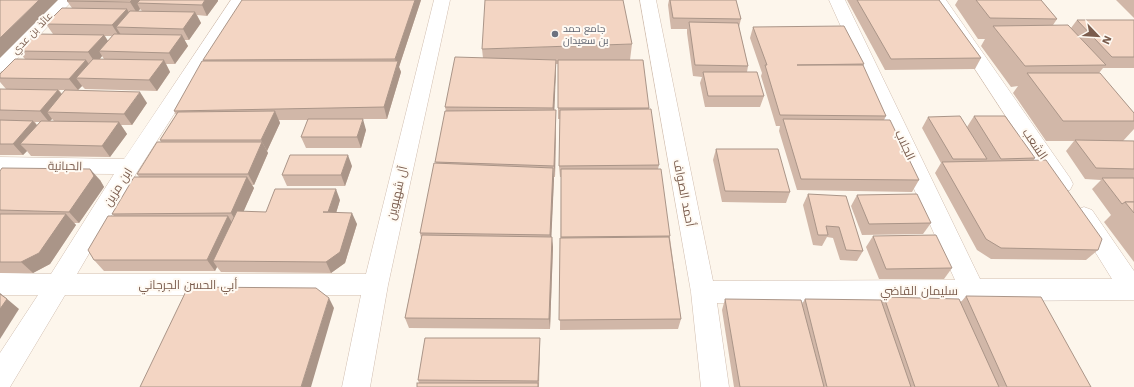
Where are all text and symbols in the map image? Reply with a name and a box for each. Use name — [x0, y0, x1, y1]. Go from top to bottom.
street label: عائذ بن عدي — [9, 10, 56, 57]
north arrow — [1078, 16, 1118, 56]
place label: جامع حمد بن سعيدان — [563, 23, 608, 47]
marker: جامع حمد بن سعيدان — [550, 29, 560, 39]
text: N — [1099, 34, 1114, 46]
street label: الشعب — [1020, 126, 1050, 162]
street label: الجلاب — [892, 128, 918, 162]
street label: أحمد الصواف — [671, 158, 698, 228]
street label: الحبانية — [48, 159, 82, 173]
street label: آل شهيوين — [384, 164, 410, 221]
street label: ابن مزين — [101, 165, 135, 209]
street label: أبي الحسن الجرجاني — [139, 277, 237, 295]
street label: سليمان القاضي — [880, 284, 958, 301]

